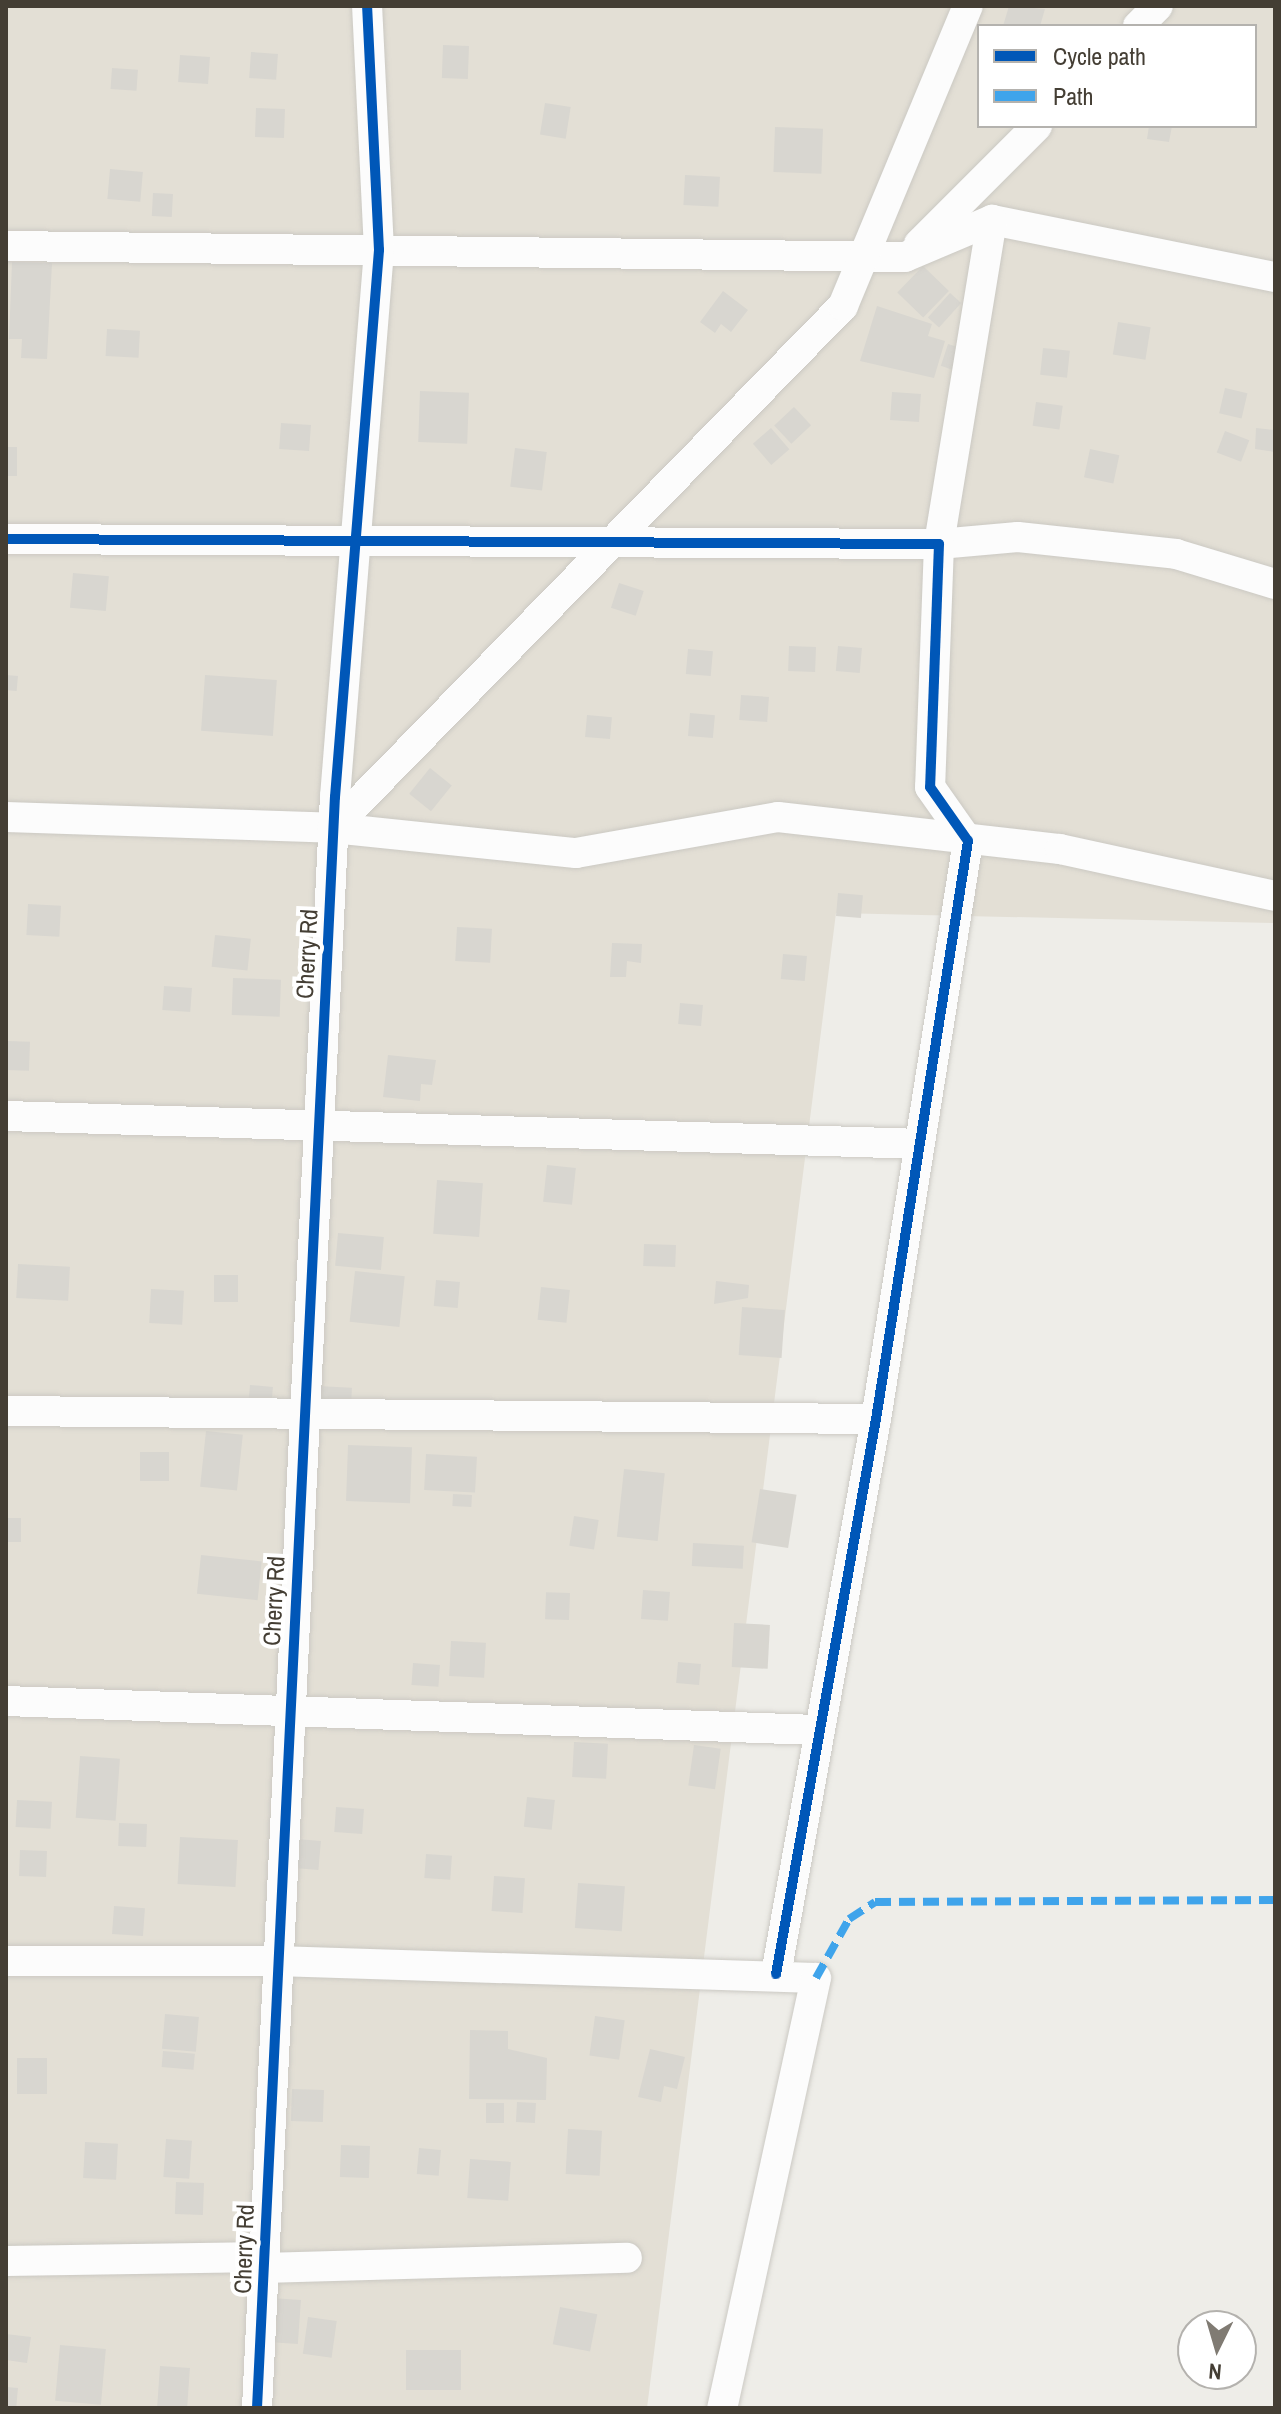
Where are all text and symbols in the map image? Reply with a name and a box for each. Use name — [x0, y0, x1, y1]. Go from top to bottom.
legend — [977, 24, 1257, 128]
text: Cycle path — [1053, 40, 1146, 72]
text: Path — [1053, 80, 1094, 112]
street label: Cherry Rd — [290, 908, 324, 1000]
street label: Cherry Rd — [257, 1555, 291, 1647]
street label: Cherry Rd — [228, 2204, 260, 2294]
north arrow — [1177, 2310, 1257, 2390]
text: N — [1207, 2356, 1223, 2387]

